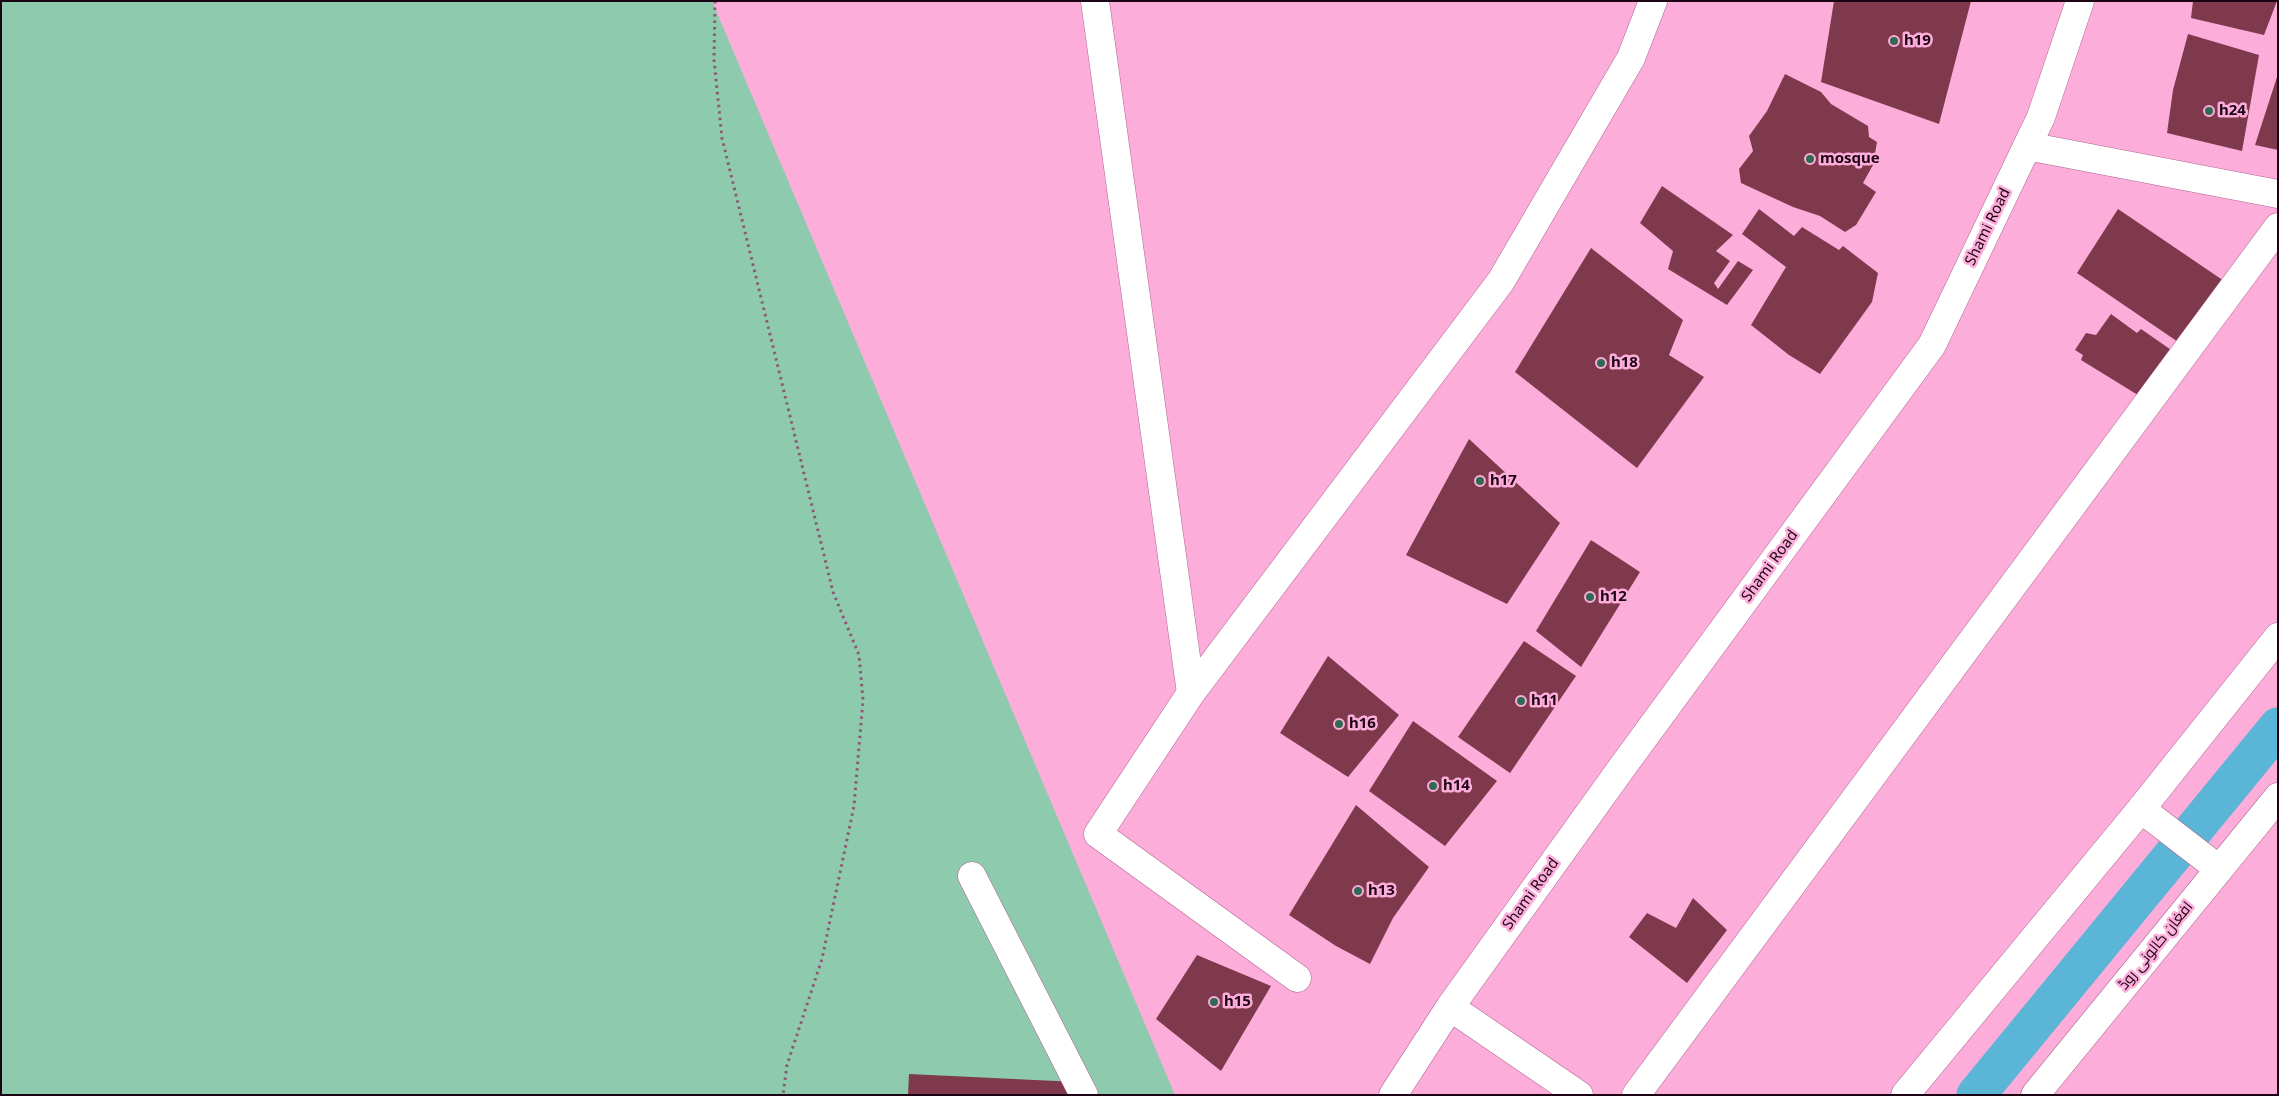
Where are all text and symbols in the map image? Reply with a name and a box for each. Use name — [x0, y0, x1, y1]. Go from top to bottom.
place label: h19 — [1904, 32, 1931, 50]
marker: h19 — [1888, 35, 1900, 47]
place label: h24 — [2219, 102, 2246, 120]
marker: h24 — [2203, 105, 2215, 117]
place label: mosque — [1820, 150, 1880, 168]
marker: mosque — [1804, 153, 1816, 165]
street label: Shami Road — [1962, 185, 2014, 269]
place label: h18 — [1611, 354, 1638, 372]
marker: h18 — [1595, 357, 1607, 369]
place label: h17 — [1490, 472, 1517, 490]
marker: h17 — [1474, 475, 1486, 487]
street label: Shami Road — [1738, 527, 1802, 605]
place label: h12 — [1600, 588, 1627, 606]
marker: h12 — [1584, 591, 1596, 603]
place label: h11 — [1531, 692, 1558, 710]
marker: h11 — [1515, 695, 1527, 707]
place label: h16 — [1349, 715, 1376, 733]
marker: h16 — [1333, 718, 1345, 730]
place label: h14 — [1443, 777, 1470, 795]
marker: h14 — [1427, 780, 1439, 792]
street label: Shami Road — [1499, 855, 1563, 933]
place label: h13 — [1368, 882, 1395, 900]
marker: h13 — [1352, 885, 1364, 897]
street label: افغان کالونی روڈ — [2115, 898, 2197, 994]
place label: h15 — [1224, 993, 1251, 1011]
marker: h15 — [1208, 996, 1220, 1008]

